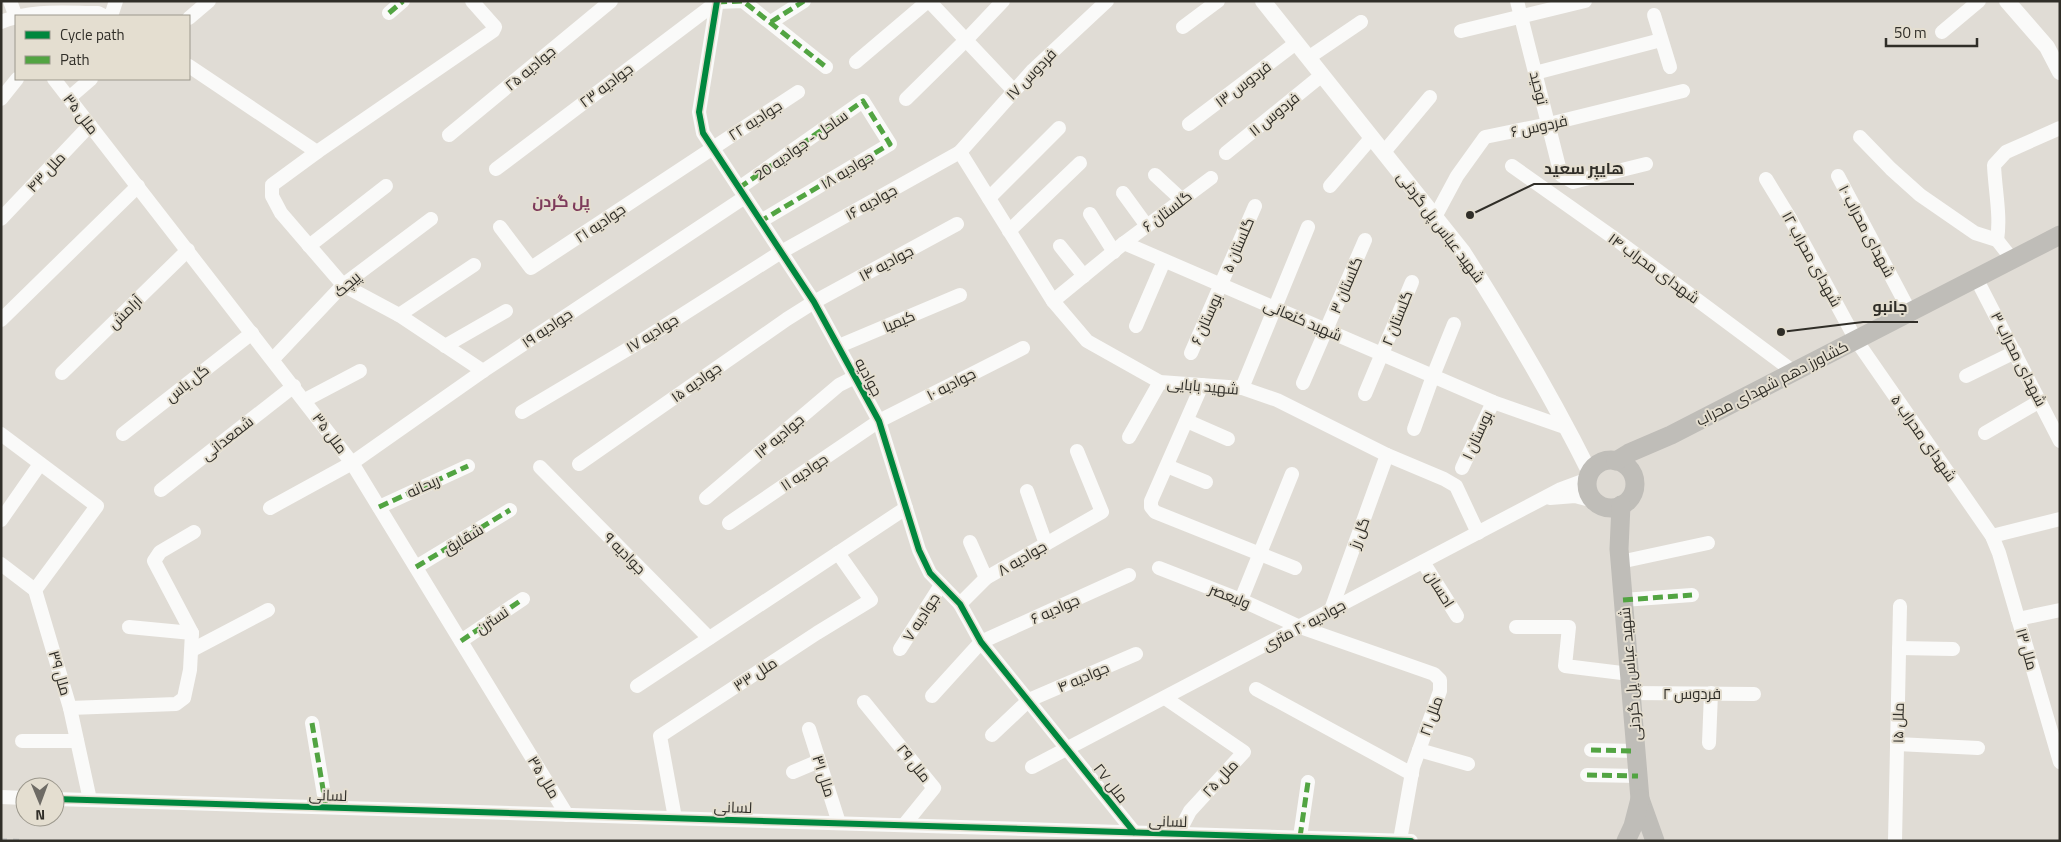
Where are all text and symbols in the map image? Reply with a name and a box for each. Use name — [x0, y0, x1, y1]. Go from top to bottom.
legend — [15, 15, 190, 80]
scale bar — [1886, 15, 1977, 47]
text: 50 m — [1894, 21, 1927, 44]
text: Cycle path — [60, 23, 125, 46]
street label: جوادیه ۲۵ — [499, 40, 561, 96]
street label: فردوس ۱۷ — [1000, 43, 1062, 105]
text: Path — [60, 48, 90, 71]
street label: فردوس ۱۳ — [1210, 55, 1276, 113]
street label: جوادیه ۲۳ — [574, 57, 638, 113]
street label: توحید — [1524, 69, 1554, 107]
street label: فردوس ۱۱ — [1244, 86, 1304, 142]
street label: ملل ۳۵ — [58, 89, 104, 139]
street label: جوادیه ۲۲ — [724, 94, 786, 146]
street label: ساحل - جوادیه 20 — [749, 104, 853, 186]
street label: فردوس ۶ — [1508, 109, 1570, 143]
street label: جوادیه ۱۸ — [816, 145, 878, 195]
street label: ملل ۴۳ — [21, 147, 71, 197]
callout: هایپر سعید — [1534, 153, 1634, 184]
text: هایپر سعید — [1544, 156, 1624, 180]
street label: شهید عباس پل گردنی — [1391, 167, 1491, 287]
street label: جوادیه ۱۶ — [841, 178, 901, 226]
street label: شهدای محراب ۱۰ — [1833, 181, 1901, 281]
street label: گلستان ۶ — [1137, 185, 1197, 237]
district label: پل گردن — [532, 189, 590, 213]
street label: جوادیه ۲۱ — [570, 198, 630, 248]
street label: شهدای محراب ۱۲ — [1776, 207, 1848, 311]
street label: گلستان ۵ — [1216, 214, 1260, 276]
street label: شهدای محراب ۱۴ — [1604, 227, 1704, 309]
street label: جوادیه ۱۴ — [855, 239, 917, 287]
street label: گلستان ۳ — [1324, 253, 1368, 317]
street label: پیچک — [328, 266, 366, 302]
street label: گلستان ۲ — [1376, 287, 1418, 349]
street label: بوستان ۶ — [1184, 289, 1228, 349]
street label: آرامش — [102, 290, 148, 334]
callout: جانبو — [1863, 291, 1918, 322]
street label: شهید کنعانی — [1260, 293, 1346, 347]
text: جانبو — [1872, 294, 1908, 318]
street label: جوادیه ۱۹ — [517, 303, 577, 353]
street label: کیمیا — [879, 304, 919, 338]
street label: جوادیه ۱۷ — [621, 308, 683, 358]
street label: شهدای محراب ۳ — [1985, 308, 2053, 410]
street label: کشاورز دهم شهدای محراب — [1692, 334, 1852, 432]
street label: جوادیه — [849, 354, 889, 400]
street label: جوادیه ۱۵ — [666, 356, 726, 408]
street label: گل یاس — [160, 358, 214, 408]
street label: جوادیه ۱۰ — [922, 362, 980, 406]
street label: شهید بابایی — [1166, 371, 1240, 401]
street label: شهدای محراب ۵ — [1885, 390, 1963, 486]
street label: بوستان ۱ — [1456, 407, 1498, 463]
street label: ملل ۳۵ — [307, 408, 353, 458]
street label: جوادیه ۱۳ — [749, 408, 809, 464]
street label: شمعدانی — [196, 410, 258, 466]
street label: جوادیه ۱۱ — [775, 447, 833, 497]
street label: ریحانه — [403, 469, 443, 503]
street label: گل رز — [1342, 514, 1375, 553]
street label: شقایق — [438, 518, 488, 560]
street label: جوادیه ۹ — [598, 526, 652, 580]
street label: جوادیه ۸ — [993, 535, 1051, 581]
street label: احسان — [1420, 566, 1460, 612]
street label: ولیعصر — [1205, 577, 1254, 615]
street label: جوادیه ۷ — [897, 588, 945, 646]
street label: جوادیه ۶ — [1027, 588, 1083, 630]
street label: جوادیه ۲۰ متری — [1258, 593, 1350, 657]
street label: نسترن — [471, 600, 513, 640]
street label: شهید عباس پل گردنی — [1613, 606, 1647, 742]
street label: ملل ۱۳ — [2010, 625, 2044, 673]
street label: ملل ۳۹ — [43, 648, 77, 698]
street label: ملل ۳۳ — [728, 651, 782, 697]
street label: جوادیه ۴ — [1054, 656, 1112, 698]
street label: فردوس ۲ — [1663, 682, 1721, 705]
street label: ملل ۲۱ — [1413, 693, 1449, 739]
street label: ملل ۱۵ — [1886, 702, 1910, 744]
street label: ملل ۲۹ — [891, 739, 937, 787]
street label: ملل ۳۵ — [522, 751, 566, 803]
street label: ملل ۳۱ — [806, 752, 842, 800]
street label: ملل ۲۵ — [1197, 754, 1243, 802]
street label: ملل ۲۷ — [1088, 758, 1134, 808]
north arrow — [15, 777, 65, 827]
street label: لسانی — [308, 783, 348, 807]
street label: لسانی — [713, 795, 753, 819]
text: N — [35, 805, 45, 826]
street label: لسانی — [1148, 809, 1188, 833]

